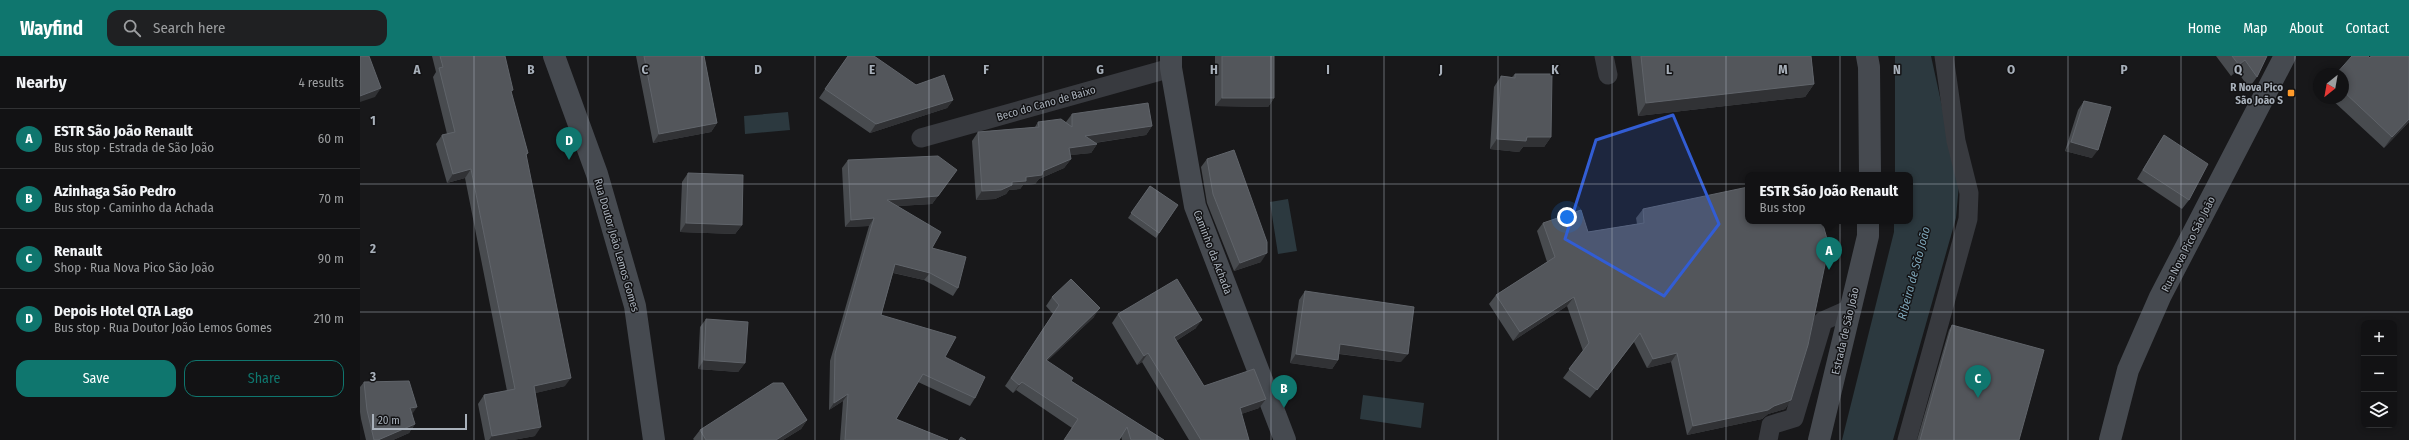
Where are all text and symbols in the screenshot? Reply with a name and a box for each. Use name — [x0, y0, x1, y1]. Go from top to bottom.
search box — [107, 10, 387, 46]
text: Wayfind — [20, 17, 83, 40]
icon: search — [121, 17, 143, 39]
text: Search here — [153, 19, 225, 37]
text: Home — [2188, 20, 2221, 37]
text: Map — [2243, 20, 2267, 37]
text: About — [2289, 20, 2324, 37]
text: Contact — [2346, 20, 2389, 37]
text: A — [412, 62, 421, 77]
text: B — [527, 62, 535, 77]
text: C — [642, 62, 649, 77]
text: D — [754, 62, 762, 77]
text: E — [869, 62, 875, 77]
text: F — [983, 62, 989, 77]
text: G — [1096, 62, 1104, 77]
text: H — [1210, 62, 1218, 77]
text: I — [1326, 62, 1330, 77]
text: J — [1438, 62, 1443, 77]
text: K — [1551, 62, 1559, 77]
text: L — [1666, 62, 1672, 77]
text: M — [1778, 62, 1788, 77]
text: N — [1893, 62, 1901, 77]
text: O — [2007, 62, 2015, 77]
text: P — [2120, 62, 2128, 77]
text: Q — [2234, 62, 2243, 77]
north arrow — [2313, 68, 2349, 104]
text: Nearby — [16, 72, 67, 93]
text: 4 results — [298, 75, 344, 90]
place label: R Nova Pico São João S — [2230, 81, 2283, 107]
street label: Beco do Cano de Baixo — [995, 83, 1097, 124]
marker: R Nova Pico São João S — [2286, 88, 2296, 98]
text: 1 — [370, 113, 376, 128]
text: ESTR São João Renault — [54, 122, 193, 140]
pin: D — [556, 127, 582, 160]
text: A — [25, 131, 33, 146]
text: 60 m — [318, 131, 344, 146]
text: Bus stop · Estrada de São João — [54, 140, 214, 155]
popup — [1745, 172, 1913, 224]
street label: Rua Doutor João Lemos Gomes — [591, 177, 642, 314]
text: Azinhaga São Pedro — [54, 182, 176, 200]
text: ESTR São João Renault — [1760, 182, 1898, 200]
text: B — [25, 191, 33, 206]
text: 70 m — [319, 191, 344, 206]
street label: Rua Nova Pico São João — [2159, 194, 2218, 294]
text: Bus stop · Caminho da Achada — [54, 200, 214, 215]
text: Bus stop — [1760, 200, 1805, 215]
your location — [1557, 207, 1577, 227]
street label: Caminho da Achada — [1191, 208, 1235, 296]
water label: Ribeira de São João — [1895, 225, 1933, 321]
pin: A — [1816, 237, 1842, 270]
text: 2 — [369, 241, 376, 256]
text: Renault — [54, 242, 102, 260]
text: C — [26, 251, 32, 266]
text: 90 m — [318, 251, 344, 266]
text: Shop · Rua Nova Pico São João — [54, 260, 214, 275]
street label: Estrada de São João — [1829, 286, 1862, 376]
text: Depois Hotel QTA Lago — [54, 302, 193, 320]
text: D — [25, 311, 33, 326]
text: 210 m — [314, 311, 344, 326]
text: Bus stop · Rua Doutor João Lemos Gomes — [54, 320, 272, 335]
map controls — [2361, 320, 2397, 428]
button: + — [2361, 320, 2397, 356]
button: − — [2361, 356, 2397, 392]
button: Save — [16, 360, 176, 397]
button: Share — [184, 360, 344, 397]
pin: C — [1965, 365, 1991, 398]
text: 3 — [369, 369, 376, 384]
pin: B — [1271, 375, 1297, 408]
button: layers — [2361, 392, 2397, 428]
scale bar — [372, 412, 467, 431]
text: 20 m — [378, 414, 400, 427]

